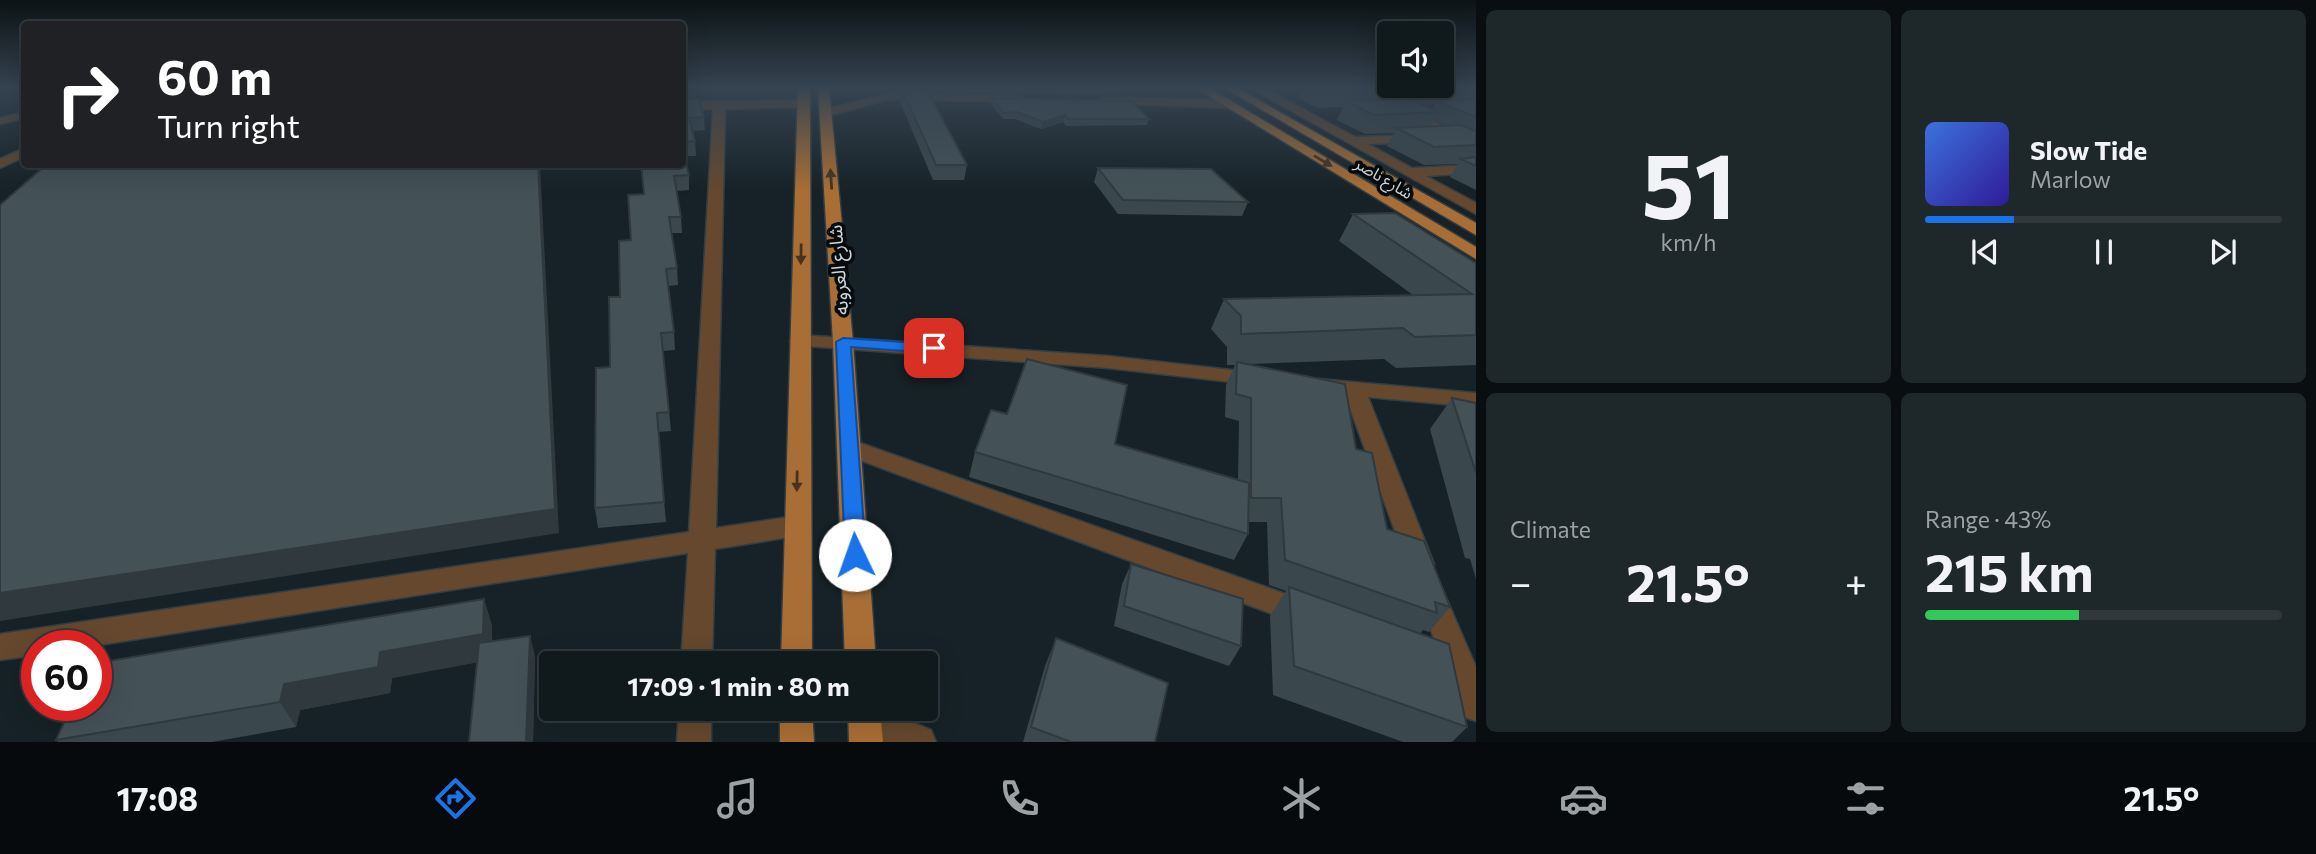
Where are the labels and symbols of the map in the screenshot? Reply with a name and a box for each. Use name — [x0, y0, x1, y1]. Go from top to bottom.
street label: شارع ناصر — [1349, 152, 1417, 206]
one-way arrow — [1313, 155, 1333, 168]
one-way arrow — [825, 168, 836, 190]
street label: شارع العروبه — [823, 224, 855, 316]
one-way arrow — [796, 243, 807, 265]
pin — [904, 318, 964, 378]
one-way arrow — [791, 470, 802, 492]
position arrow — [818, 518, 892, 592]
speed limit sign: 60 — [21, 630, 112, 721]

